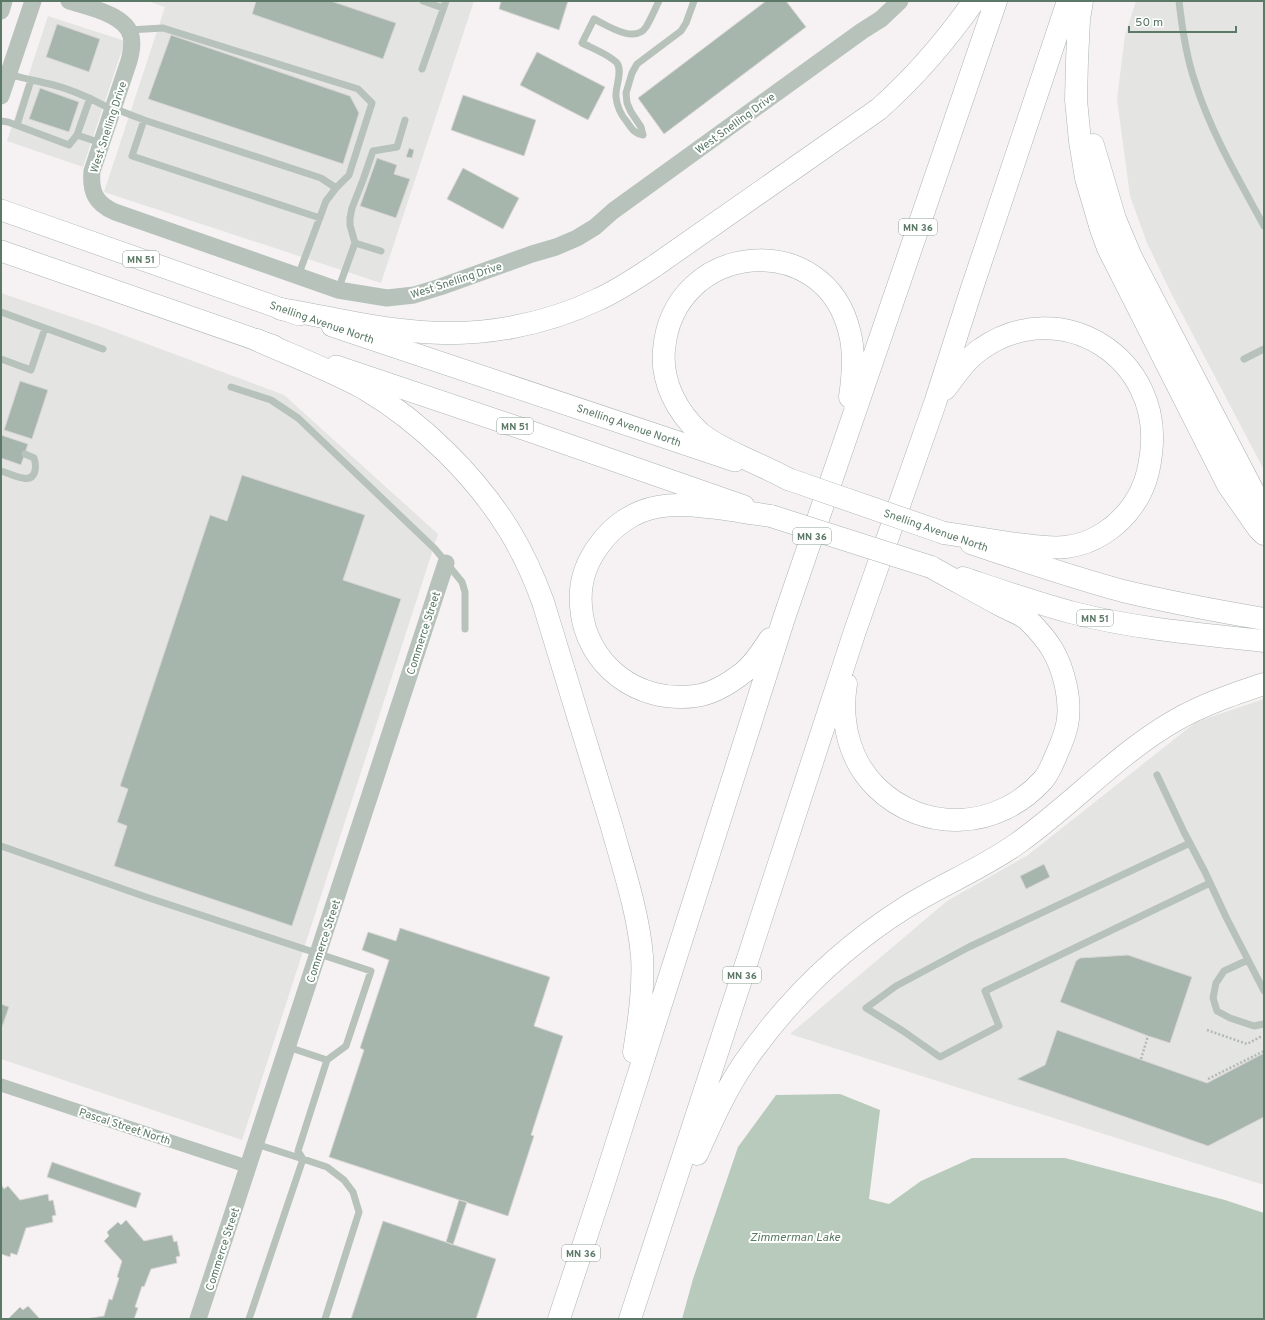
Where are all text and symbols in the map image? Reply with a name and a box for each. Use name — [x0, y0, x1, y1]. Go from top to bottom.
scale bar — [1129, 8, 1236, 34]
text: 50 m — [1135, 15, 1163, 31]
street label: West Snelling Drive — [88, 80, 130, 175]
street label: West Snelling Drive — [693, 90, 778, 157]
road number: MN 36 — [899, 219, 937, 235]
road number: MN 51 — [123, 251, 159, 267]
street label: West Snelling Drive — [409, 260, 504, 302]
street label: Snelling Avenue North — [267, 298, 376, 347]
street label: Snelling Avenue North — [574, 401, 683, 450]
road number: MN 51 — [497, 418, 533, 434]
street label: Snelling Avenue North — [881, 506, 990, 555]
road number: MN 36 — [793, 528, 831, 544]
street label: Commerce Street — [404, 590, 444, 677]
road number: MN 51 — [1077, 610, 1113, 626]
street label: Commerce Street — [304, 898, 344, 985]
road number: MN 36 — [723, 967, 761, 983]
street label: Pascal Street North — [77, 1106, 172, 1148]
street label: Commerce Street — [203, 1206, 243, 1293]
water label: Zimmerman Lake — [750, 1230, 841, 1246]
road number: MN 36 — [562, 1245, 600, 1261]

